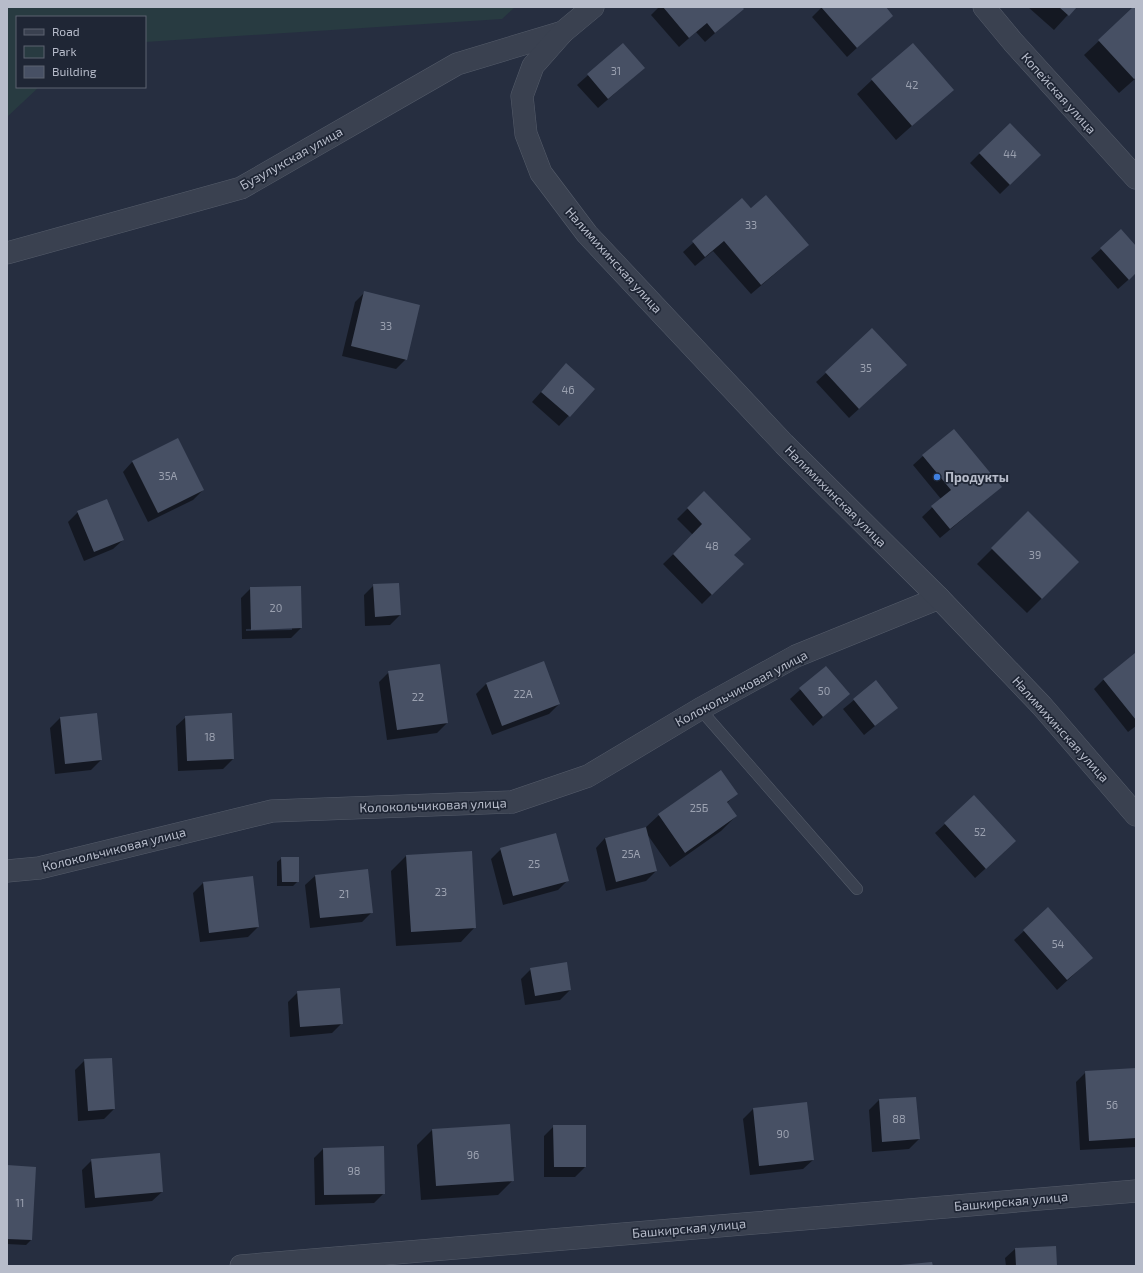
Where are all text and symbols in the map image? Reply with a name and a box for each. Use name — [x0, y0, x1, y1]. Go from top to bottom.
legend — [16, 16, 146, 88]
text: Road — [52, 24, 80, 38]
text: Park — [52, 44, 77, 58]
street label: Копейская улица — [1018, 49, 1100, 137]
text: Building — [52, 64, 97, 78]
house number: 31 — [611, 64, 621, 77]
house number: 42 — [906, 78, 918, 91]
street label: Бузулукская улица — [237, 123, 345, 193]
house number: 44 — [1003, 147, 1017, 160]
street label: Налимихинская улица — [562, 204, 666, 316]
house number: 33 — [745, 218, 757, 231]
house number: 33 — [380, 319, 392, 332]
house number: 35 — [860, 361, 872, 374]
house number: 46 — [561, 383, 575, 396]
street label: Налимихинская улица — [782, 442, 890, 550]
house number: 35А — [159, 469, 178, 482]
place label: Продукты — [945, 469, 1009, 485]
marker: Продукты — [932, 472, 942, 482]
house number: 48 — [705, 539, 719, 552]
house number: 39 — [1029, 548, 1041, 561]
house number: 20 — [270, 601, 282, 614]
street label: Колокольчиковая улица — [672, 646, 810, 730]
street label: Налимихинская улица — [1009, 673, 1113, 785]
house number: 50 — [818, 684, 830, 697]
house number: 22А — [513, 687, 533, 700]
house number: 22 — [412, 690, 424, 703]
house number: 18 — [204, 730, 216, 743]
street label: Колокольчиковая улица — [359, 794, 507, 816]
house number: 25Б — [690, 801, 709, 814]
street label: Колокольчиковая улица — [40, 823, 188, 875]
house number: 52 — [974, 825, 986, 838]
house number: 25А — [622, 847, 641, 860]
house number: 25 — [528, 857, 540, 870]
house number: 23 — [435, 885, 447, 898]
house number: 21 — [339, 887, 349, 900]
house number: 54 — [1052, 937, 1065, 950]
house number: 56 — [1106, 1098, 1118, 1111]
house number: 88 — [892, 1112, 906, 1125]
house number: 90 — [777, 1127, 789, 1140]
house number: 96 — [467, 1148, 479, 1161]
house number: 98 — [348, 1164, 360, 1177]
street label: Башкирская улица — [953, 1188, 1069, 1214]
house number: 11 — [16, 1196, 24, 1209]
street label: Башкирская улица — [631, 1215, 747, 1241]

